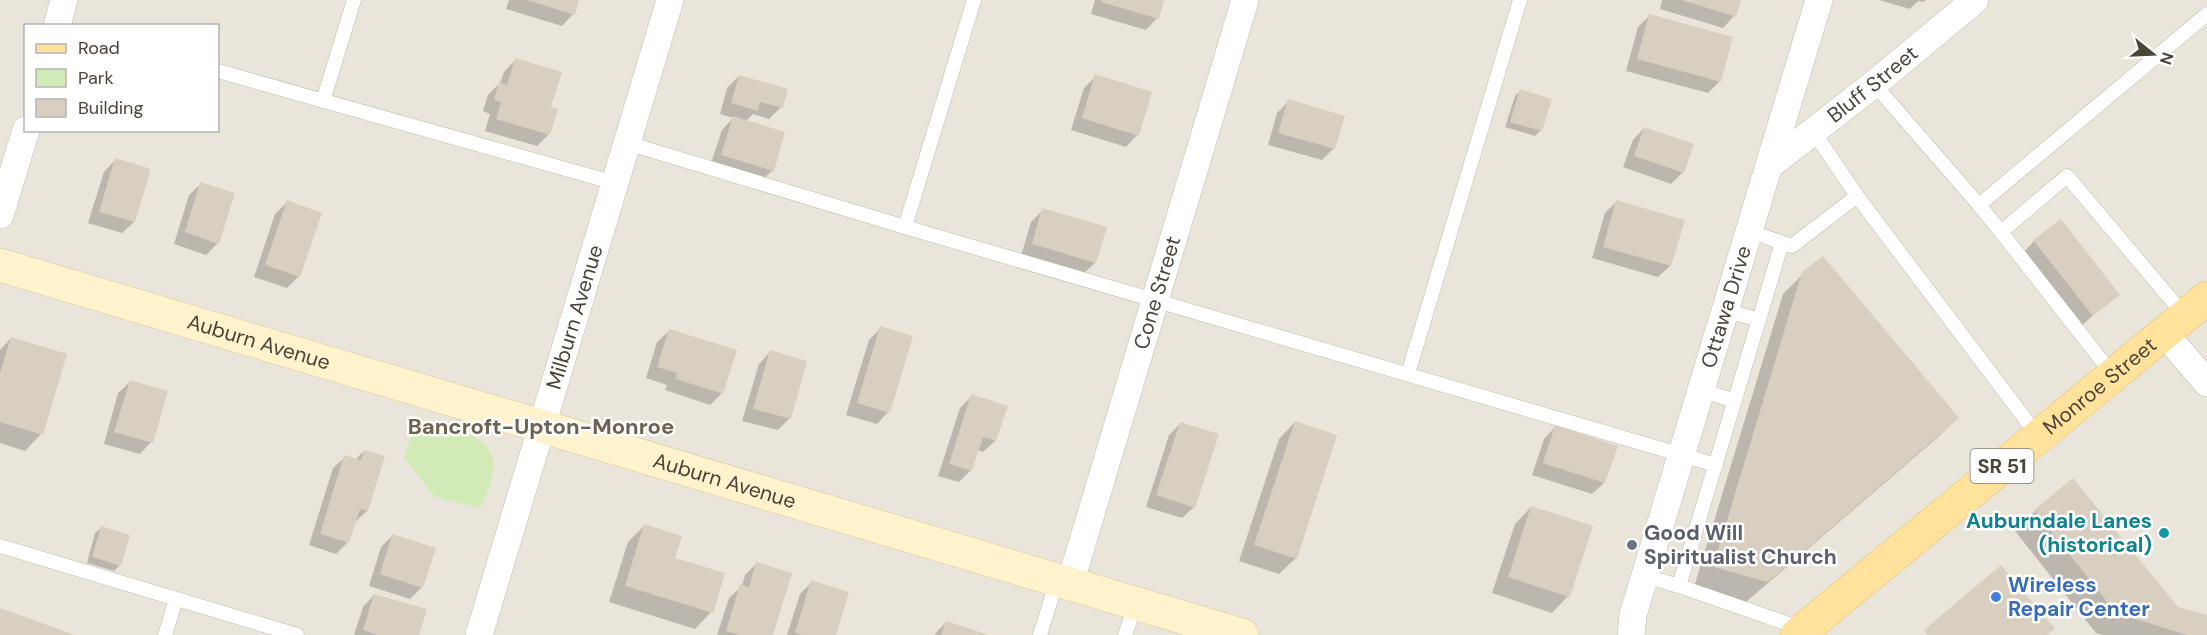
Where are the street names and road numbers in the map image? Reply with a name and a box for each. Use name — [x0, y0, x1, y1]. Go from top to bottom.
street label: Bluff Street — [1822, 39, 1924, 129]
street label: Cone Street — [1127, 233, 1187, 353]
street label: Milburn Avenue — [540, 241, 610, 393]
street label: Ottawa Drive — [1694, 242, 1758, 371]
street label: Auburn Avenue — [184, 308, 334, 377]
street label: Monroe Street — [2037, 331, 2162, 441]
street label: Auburn Avenue — [650, 446, 799, 515]
road number: SR 51 — [1970, 449, 2034, 483]

